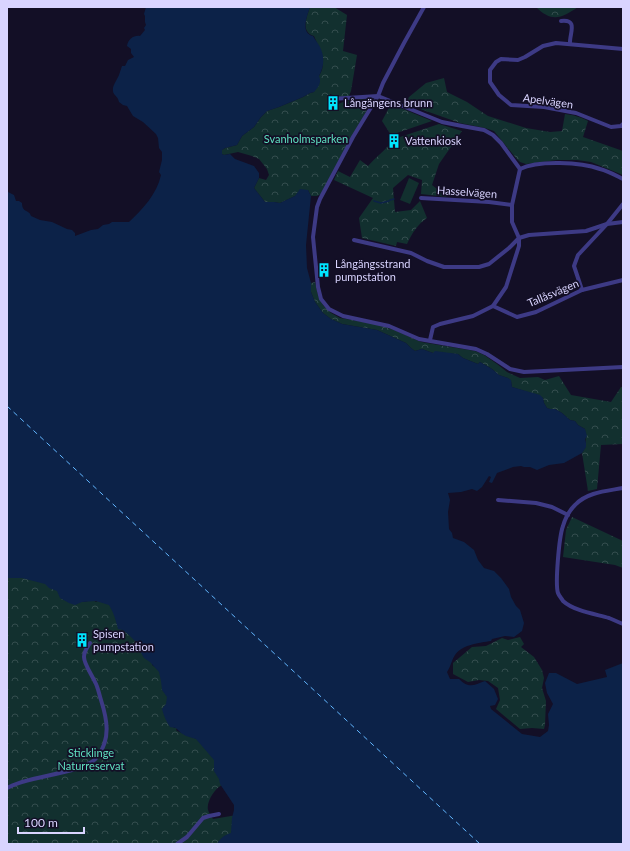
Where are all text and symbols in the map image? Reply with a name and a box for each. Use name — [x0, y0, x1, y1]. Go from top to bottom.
street label: Apelvägen — [522, 91, 574, 110]
building icon: Långängens brunn — [325, 95, 341, 111]
place label: Långängens brunn — [344, 96, 432, 109]
park label: Svanholmsparken — [264, 132, 348, 145]
building icon: Vattenkiosk — [386, 133, 402, 149]
place label: Vattenkiosk — [405, 134, 462, 147]
street label: Hasselvägen — [437, 183, 498, 200]
place label: Långängsstrand pumpstation — [335, 257, 410, 283]
building icon: Långängsstrand pumpstation — [316, 262, 332, 278]
street label: Tallåsvägen — [525, 276, 581, 309]
place label: Spisen pumpstation — [93, 627, 154, 653]
building icon: Spisen pumpstation — [74, 632, 90, 648]
park label: Sticklinge Naturreservat — [58, 746, 124, 772]
scale bar — [18, 809, 84, 835]
text: 100 m — [24, 815, 58, 830]

